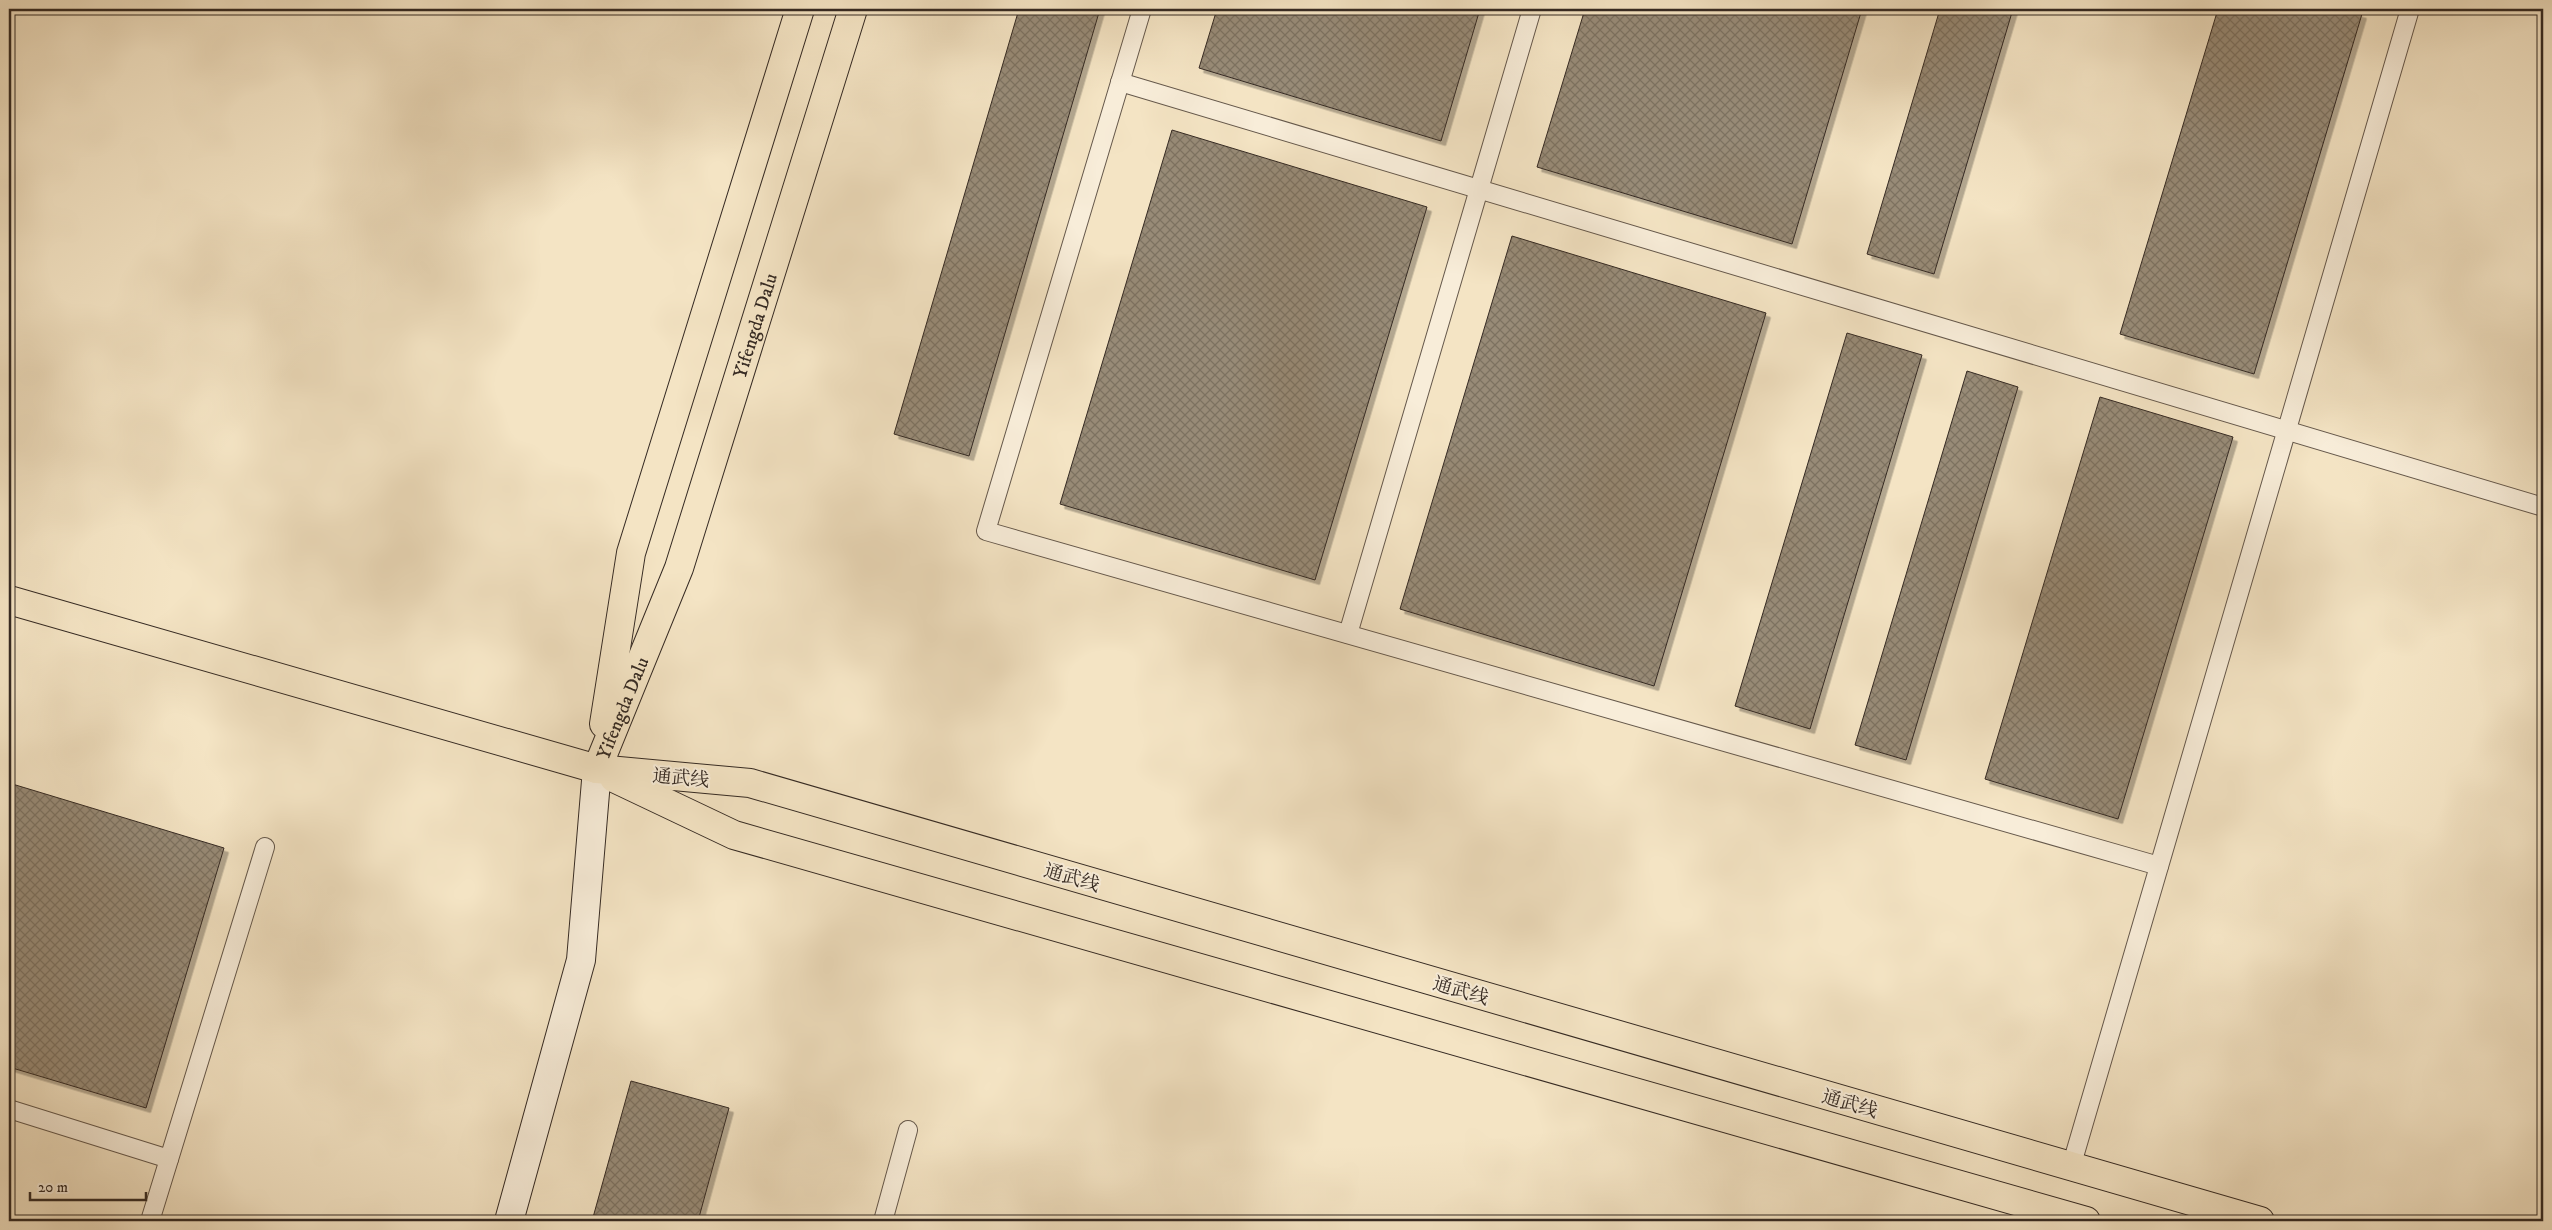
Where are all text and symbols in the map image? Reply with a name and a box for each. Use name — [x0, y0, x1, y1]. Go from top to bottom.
street label: Yifengda Dalu — [729, 271, 783, 381]
street label: Yifengda Dalu — [592, 654, 654, 763]
street label: 通武线 — [651, 765, 710, 792]
street label: 通武线 — [1041, 860, 1102, 897]
street label: 通武线 — [1430, 973, 1491, 1010]
street label: 通武线 — [1819, 1086, 1880, 1123]
scale bar — [30, 1170, 146, 1202]
text: 20 m — [38, 1178, 68, 1197]

